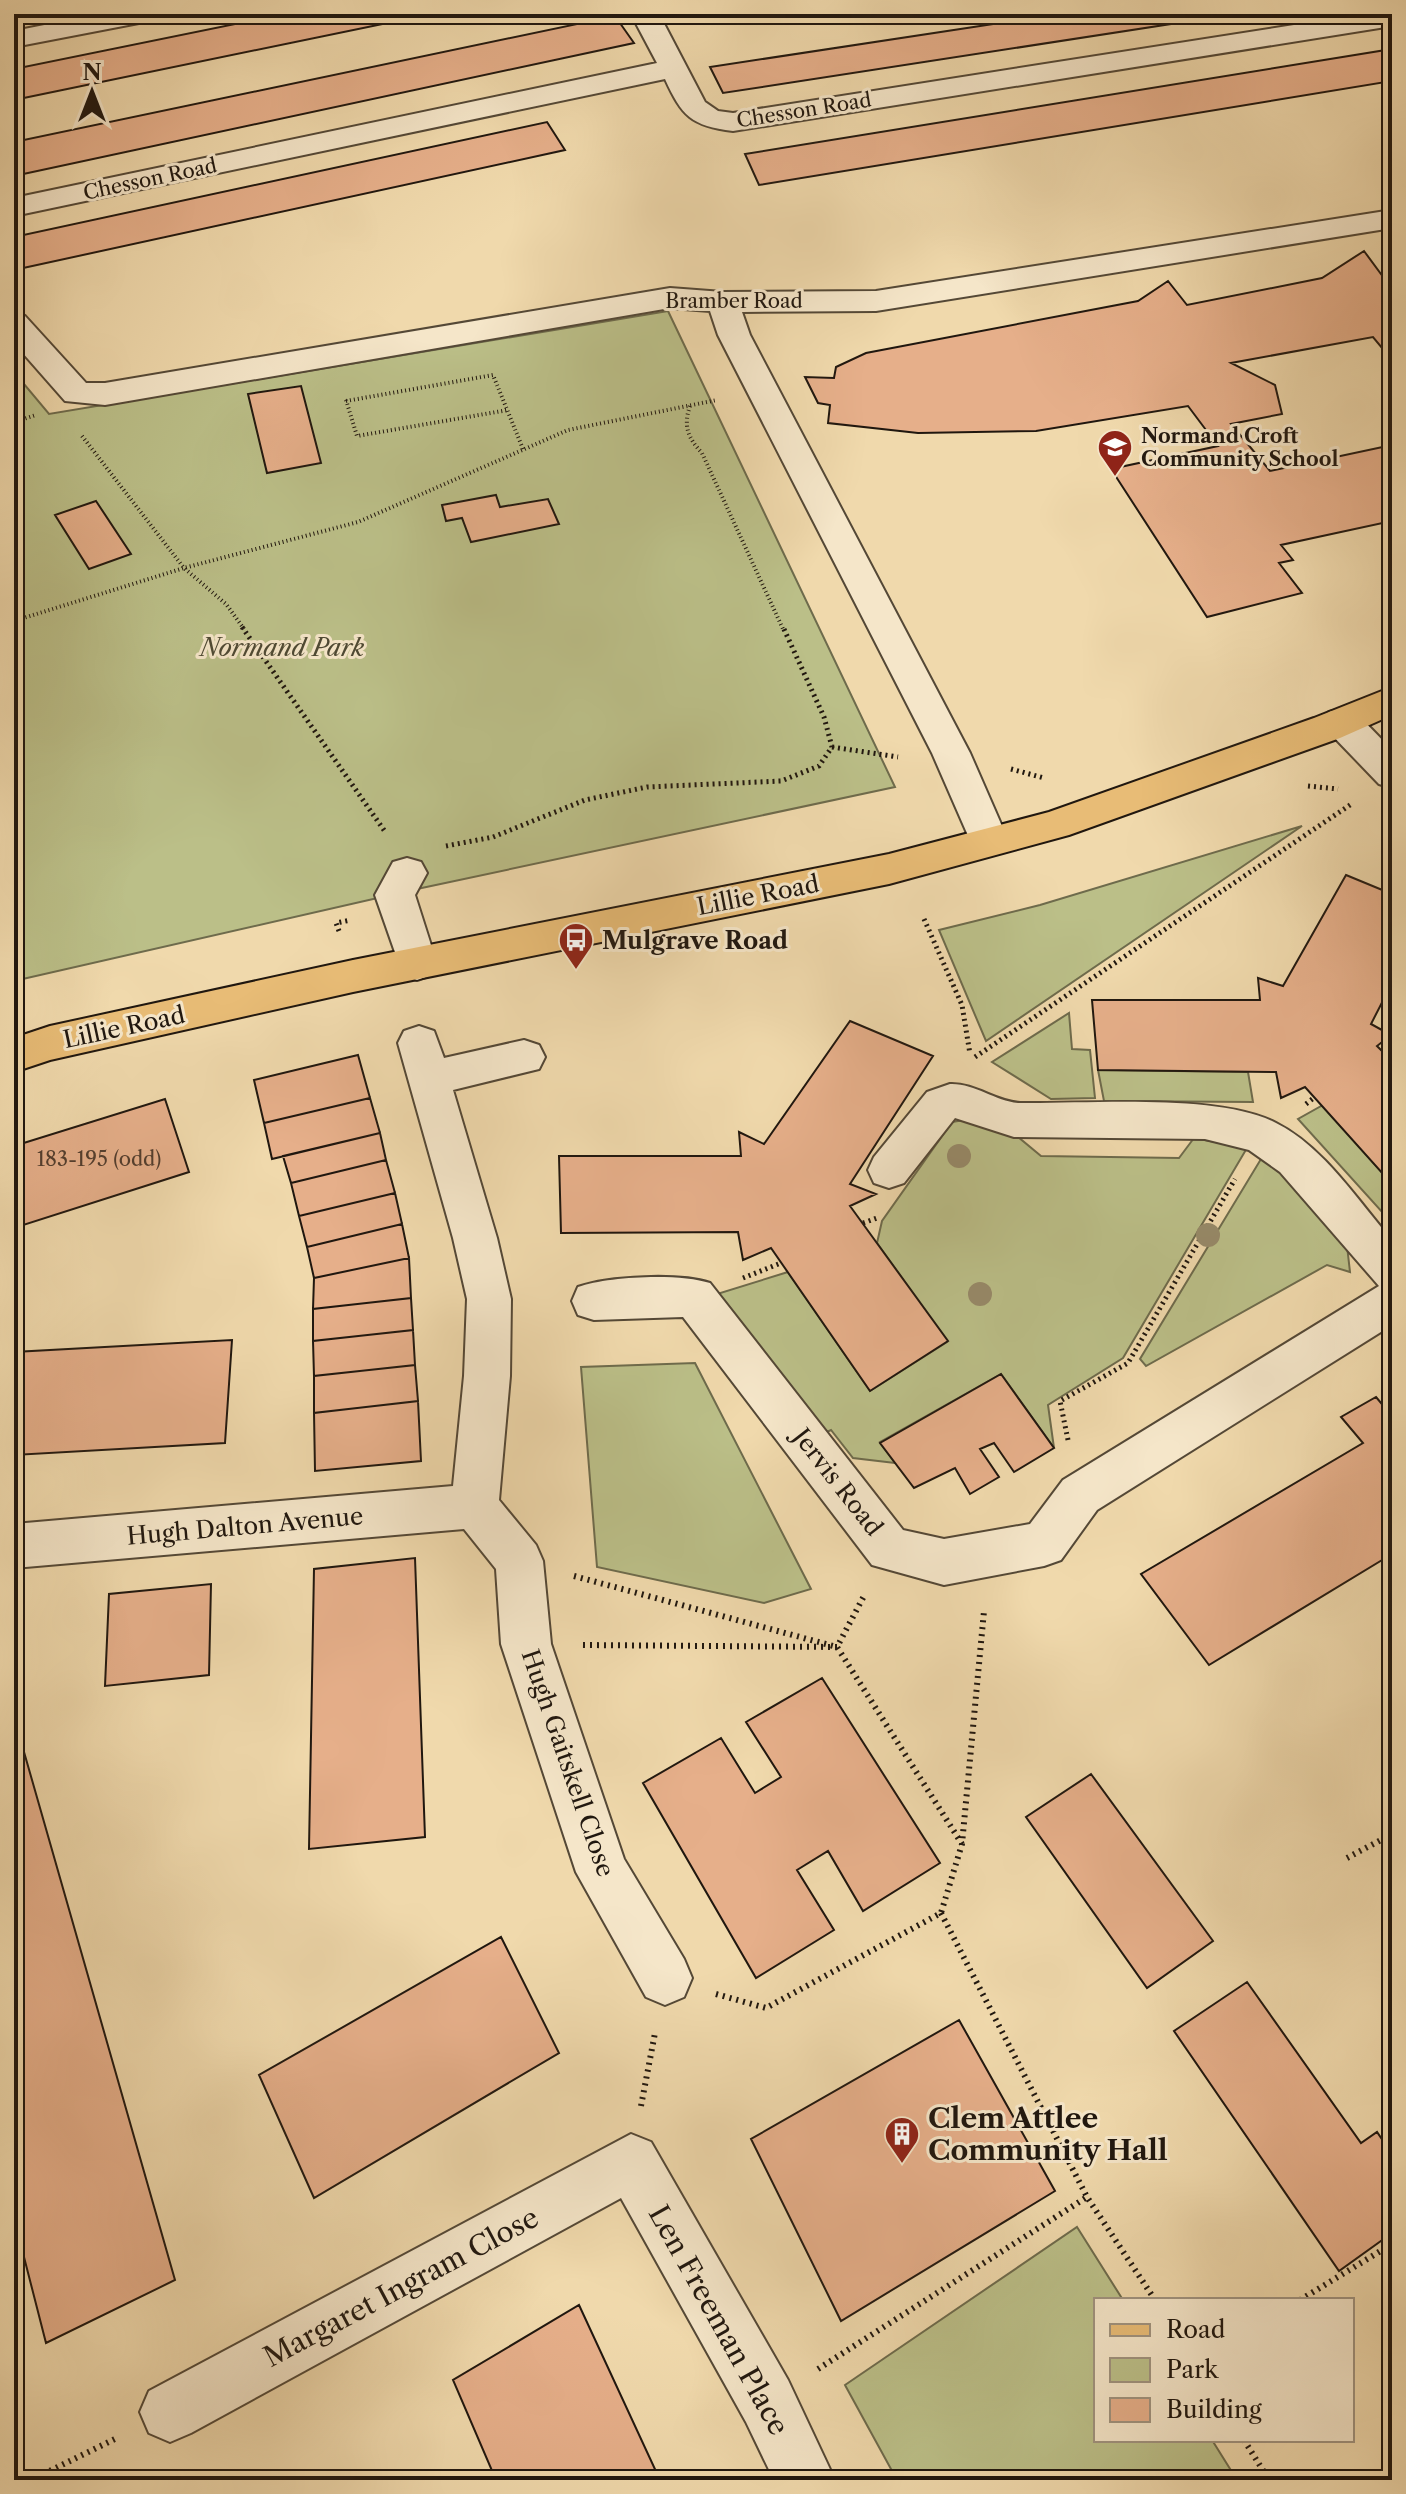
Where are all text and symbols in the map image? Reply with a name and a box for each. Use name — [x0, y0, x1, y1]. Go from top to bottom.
north arrow — [52, 52, 132, 132]
text: N — [82, 59, 102, 86]
street label: Chesson Road — [735, 87, 873, 133]
street label: Chesson Road — [81, 153, 219, 205]
street label: Bramber Road — [665, 289, 803, 313]
place label: Normand Croft Community School — [1141, 424, 1338, 471]
school or university icon: Normand Croft Community School — [1096, 428, 1134, 478]
park label: Normand Park — [198, 633, 365, 662]
street label: Lillie Road — [694, 869, 822, 921]
bus stop icon: Mulgrave Road — [557, 921, 595, 971]
place label: Mulgrave Road — [602, 926, 788, 955]
street label: Lillie Road — [60, 1000, 188, 1054]
house number: 183-195 (odd) — [37, 1147, 161, 1171]
street label: Jervis Road — [785, 1419, 889, 1542]
street label: Hugh Dalton Avenue — [126, 1501, 364, 1551]
street label: Hugh Gaitskell Close — [515, 1646, 621, 1880]
place label: Clem Attlee Community Hall — [928, 2101, 1168, 2167]
building icon: Clem Attlee Community Hall — [883, 2115, 921, 2165]
street label: Len Freeman Place — [642, 2199, 796, 2441]
street label: Margaret Ingram Close — [258, 2200, 544, 2374]
legend — [1094, 2298, 1354, 2442]
text: Road — [1166, 2315, 1226, 2344]
text: Park — [1166, 2355, 1219, 2384]
text: Building — [1166, 2395, 1262, 2424]

